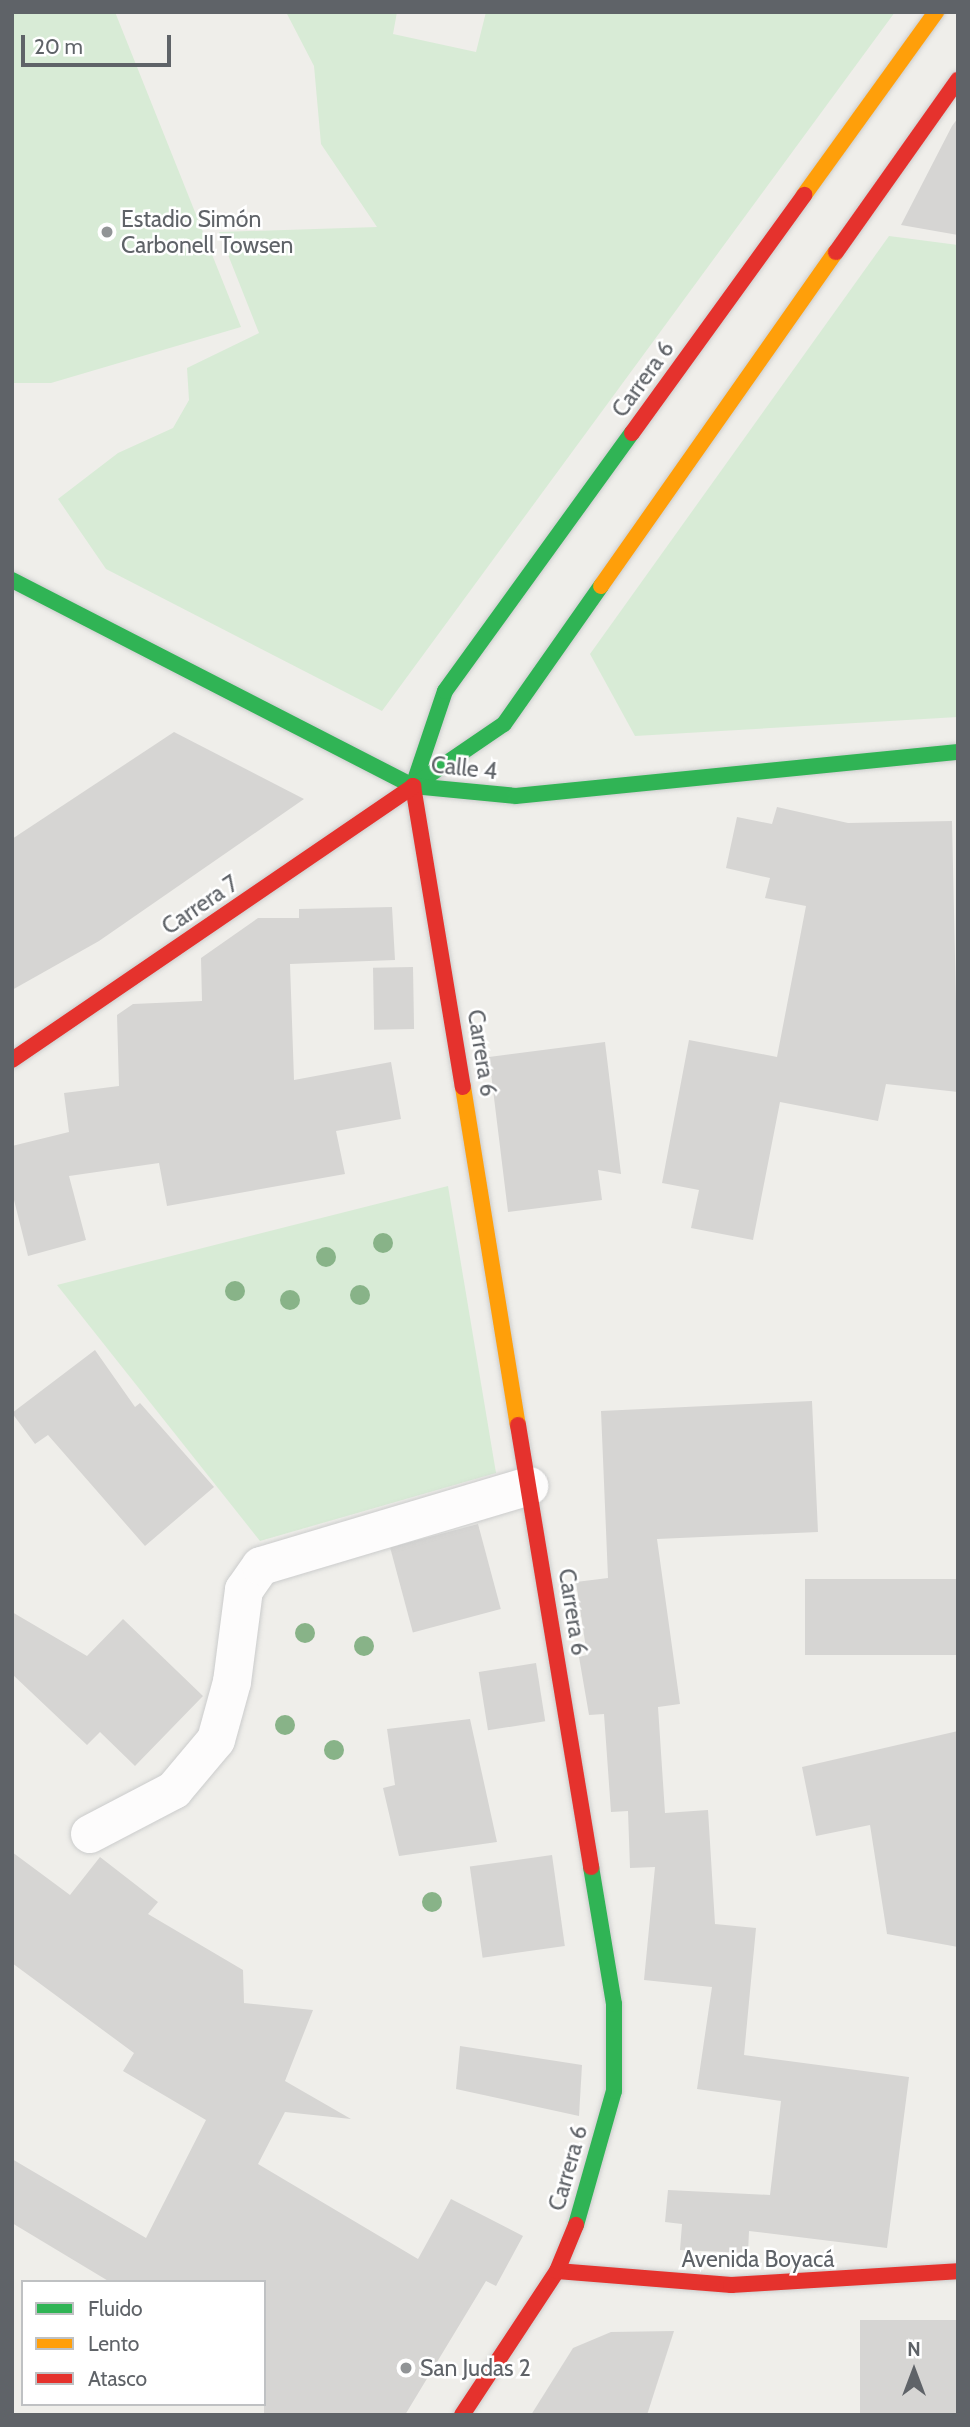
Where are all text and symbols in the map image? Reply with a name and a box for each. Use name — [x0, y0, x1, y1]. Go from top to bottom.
scale bar — [24, 21, 175, 65]
text: 20 m — [34, 34, 83, 59]
place label: Estadio Simón Carbonell Towsen — [121, 205, 293, 259]
marker: Estadio Simón Carbonell Towsen — [99, 224, 115, 240]
street label: Carrera 6 — [606, 335, 680, 423]
street label: Calle 4 — [430, 751, 498, 785]
street label: Carrera 7 — [157, 869, 243, 941]
street label: Carrera 6 — [462, 1008, 502, 1098]
street label: Carrera 6 — [553, 1567, 593, 1657]
street label: Carrera 6 — [543, 2122, 593, 2214]
street label: Avenida Boyacá — [681, 2245, 835, 2273]
legend — [21, 2280, 266, 2406]
text: Fluido — [88, 2296, 143, 2321]
text: Lento — [88, 2331, 139, 2356]
north arrow — [879, 2336, 949, 2406]
text: N — [907, 2338, 921, 2361]
place label: San Judas 2 — [420, 2354, 531, 2382]
marker: San Judas 2 — [398, 2360, 414, 2376]
text: Atasco — [88, 2366, 147, 2391]

